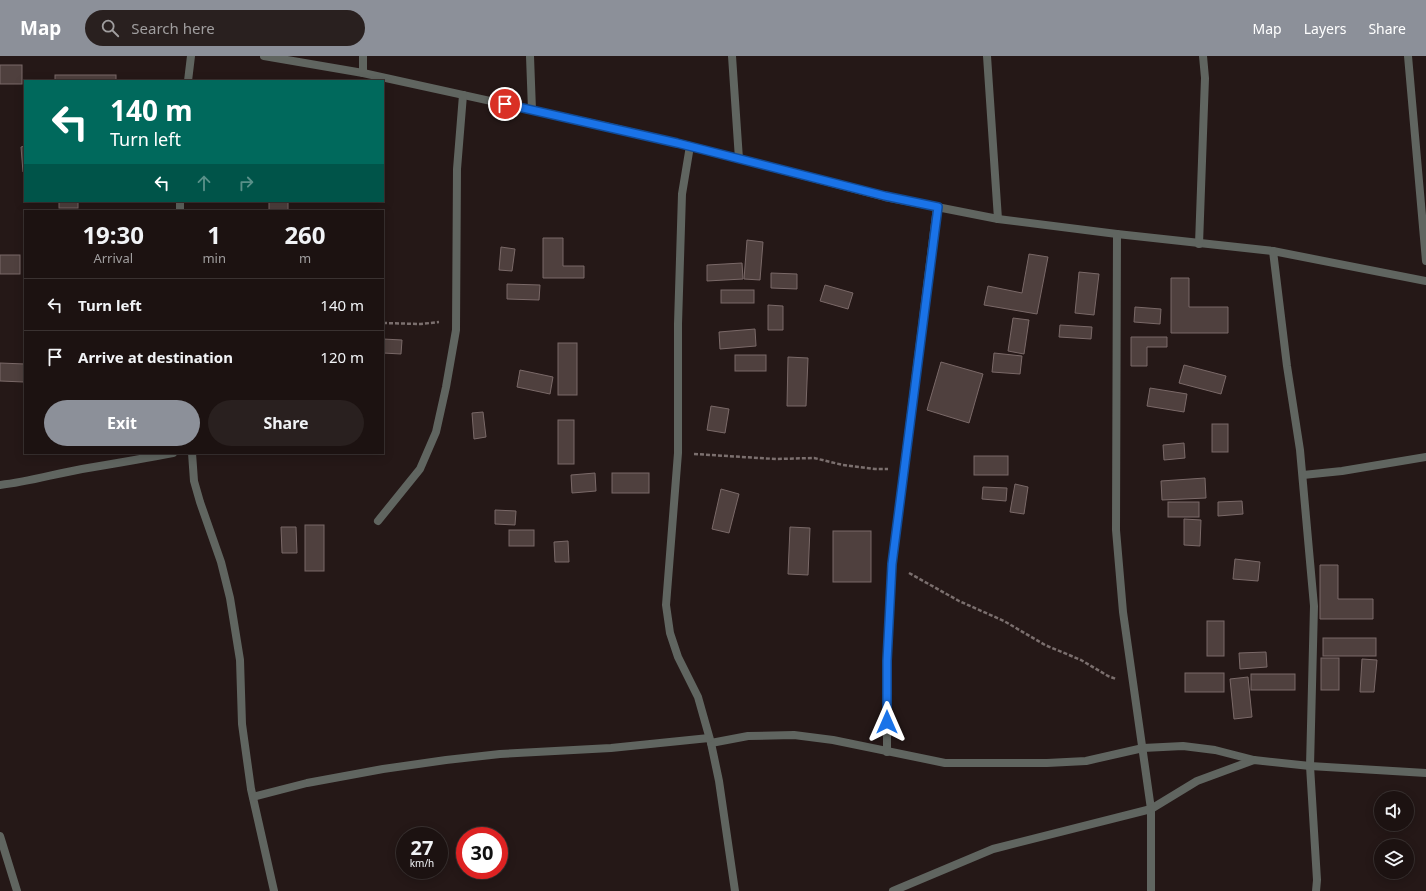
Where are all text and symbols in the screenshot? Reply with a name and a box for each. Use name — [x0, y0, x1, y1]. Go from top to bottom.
search box — [85, 10, 365, 46]
text: Map — [20, 15, 61, 41]
icon: search — [99, 17, 121, 39]
text: Search here — [131, 18, 215, 38]
text: Map — [1253, 19, 1282, 38]
text: Layers — [1304, 19, 1346, 38]
text: Share — [1368, 19, 1406, 38]
pin — [488, 87, 522, 121]
text: 140 m — [110, 91, 193, 129]
icon: arrive — [494, 93, 516, 115]
icon: left — [44, 96, 96, 148]
text: Turn left — [110, 127, 181, 151]
icon: left — [151, 172, 173, 194]
icon: ahead — [193, 172, 215, 194]
icon: right — [235, 172, 257, 194]
text: 19:30 — [82, 218, 144, 251]
text: 1 — [207, 218, 221, 251]
text: 260 — [284, 218, 326, 251]
text: Arrival — [93, 249, 133, 267]
text: min — [202, 249, 226, 267]
text: m — [299, 249, 311, 267]
icon: left — [44, 294, 66, 316]
text: Turn left — [78, 295, 142, 315]
text: 140 m — [320, 295, 364, 315]
icon: arrive — [44, 346, 66, 368]
text: Arrive at destination — [78, 347, 233, 367]
text: 120 m — [320, 347, 364, 367]
button: Exit — [44, 400, 200, 446]
button: Share — [208, 400, 364, 446]
position arrow — [866, 701, 908, 743]
map controls — [1374, 791, 1414, 879]
button: sound — [1374, 791, 1414, 831]
speed limit sign: 30 — [456, 827, 508, 879]
text: 27 — [411, 834, 433, 861]
button: layers — [1374, 839, 1414, 879]
text: km/h — [410, 856, 434, 870]

